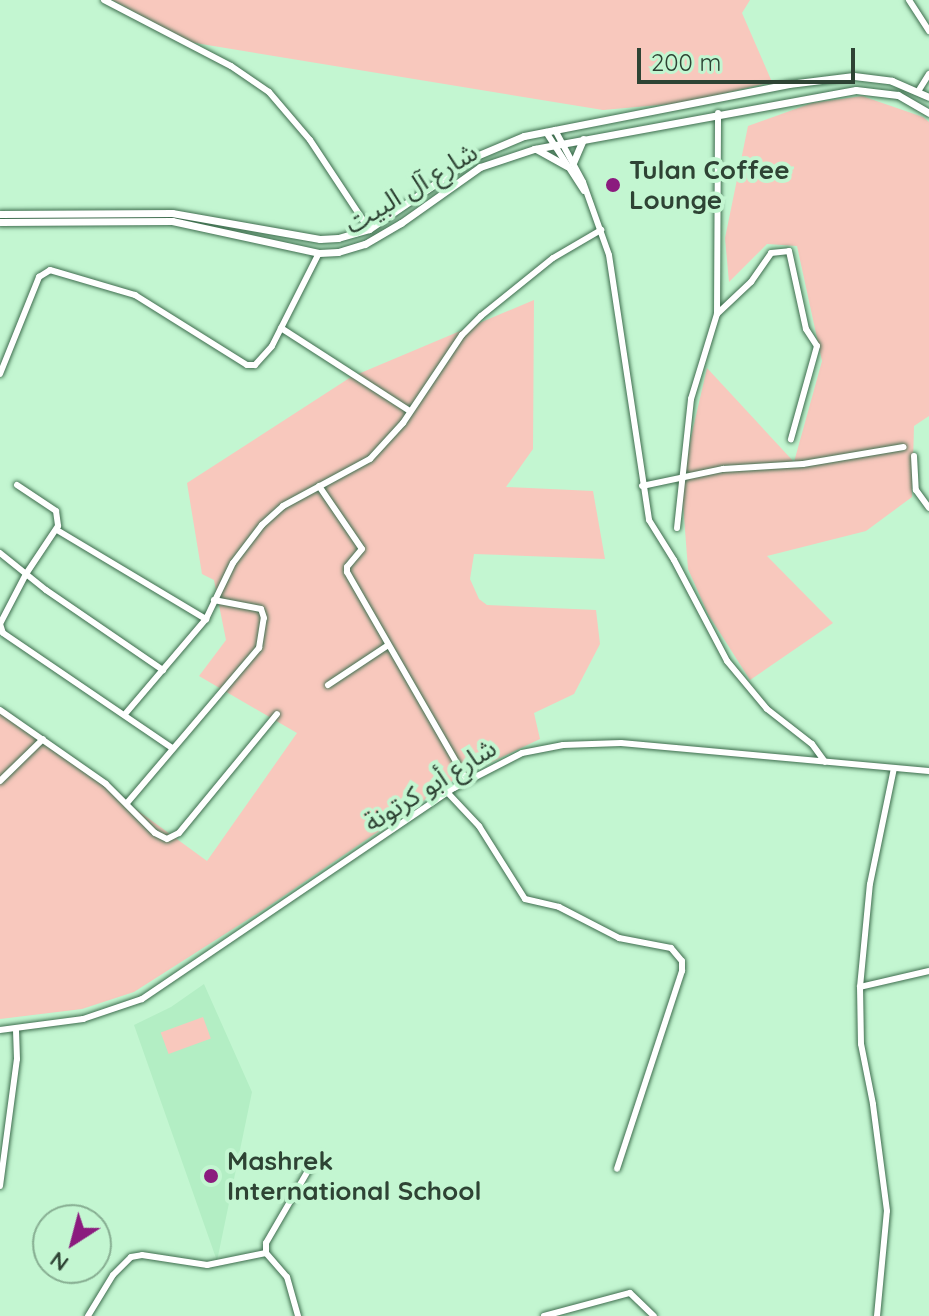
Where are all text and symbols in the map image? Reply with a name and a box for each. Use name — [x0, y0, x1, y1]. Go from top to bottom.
scale bar — [641, 32, 859, 82]
text: 200 m — [651, 47, 721, 77]
street label: شارع آل البيت — [339, 136, 483, 240]
place label: Tulan Coffee Lounge — [629, 154, 789, 216]
marker: Tulan Coffee Lounge — [604, 176, 622, 194]
street label: شارع أبو كرتونة — [358, 732, 502, 838]
place label: Mashrek International School — [227, 1145, 481, 1206]
marker: Mashrek International School — [202, 1167, 220, 1185]
north arrow — [32, 1204, 112, 1284]
text: N — [44, 1246, 74, 1278]

